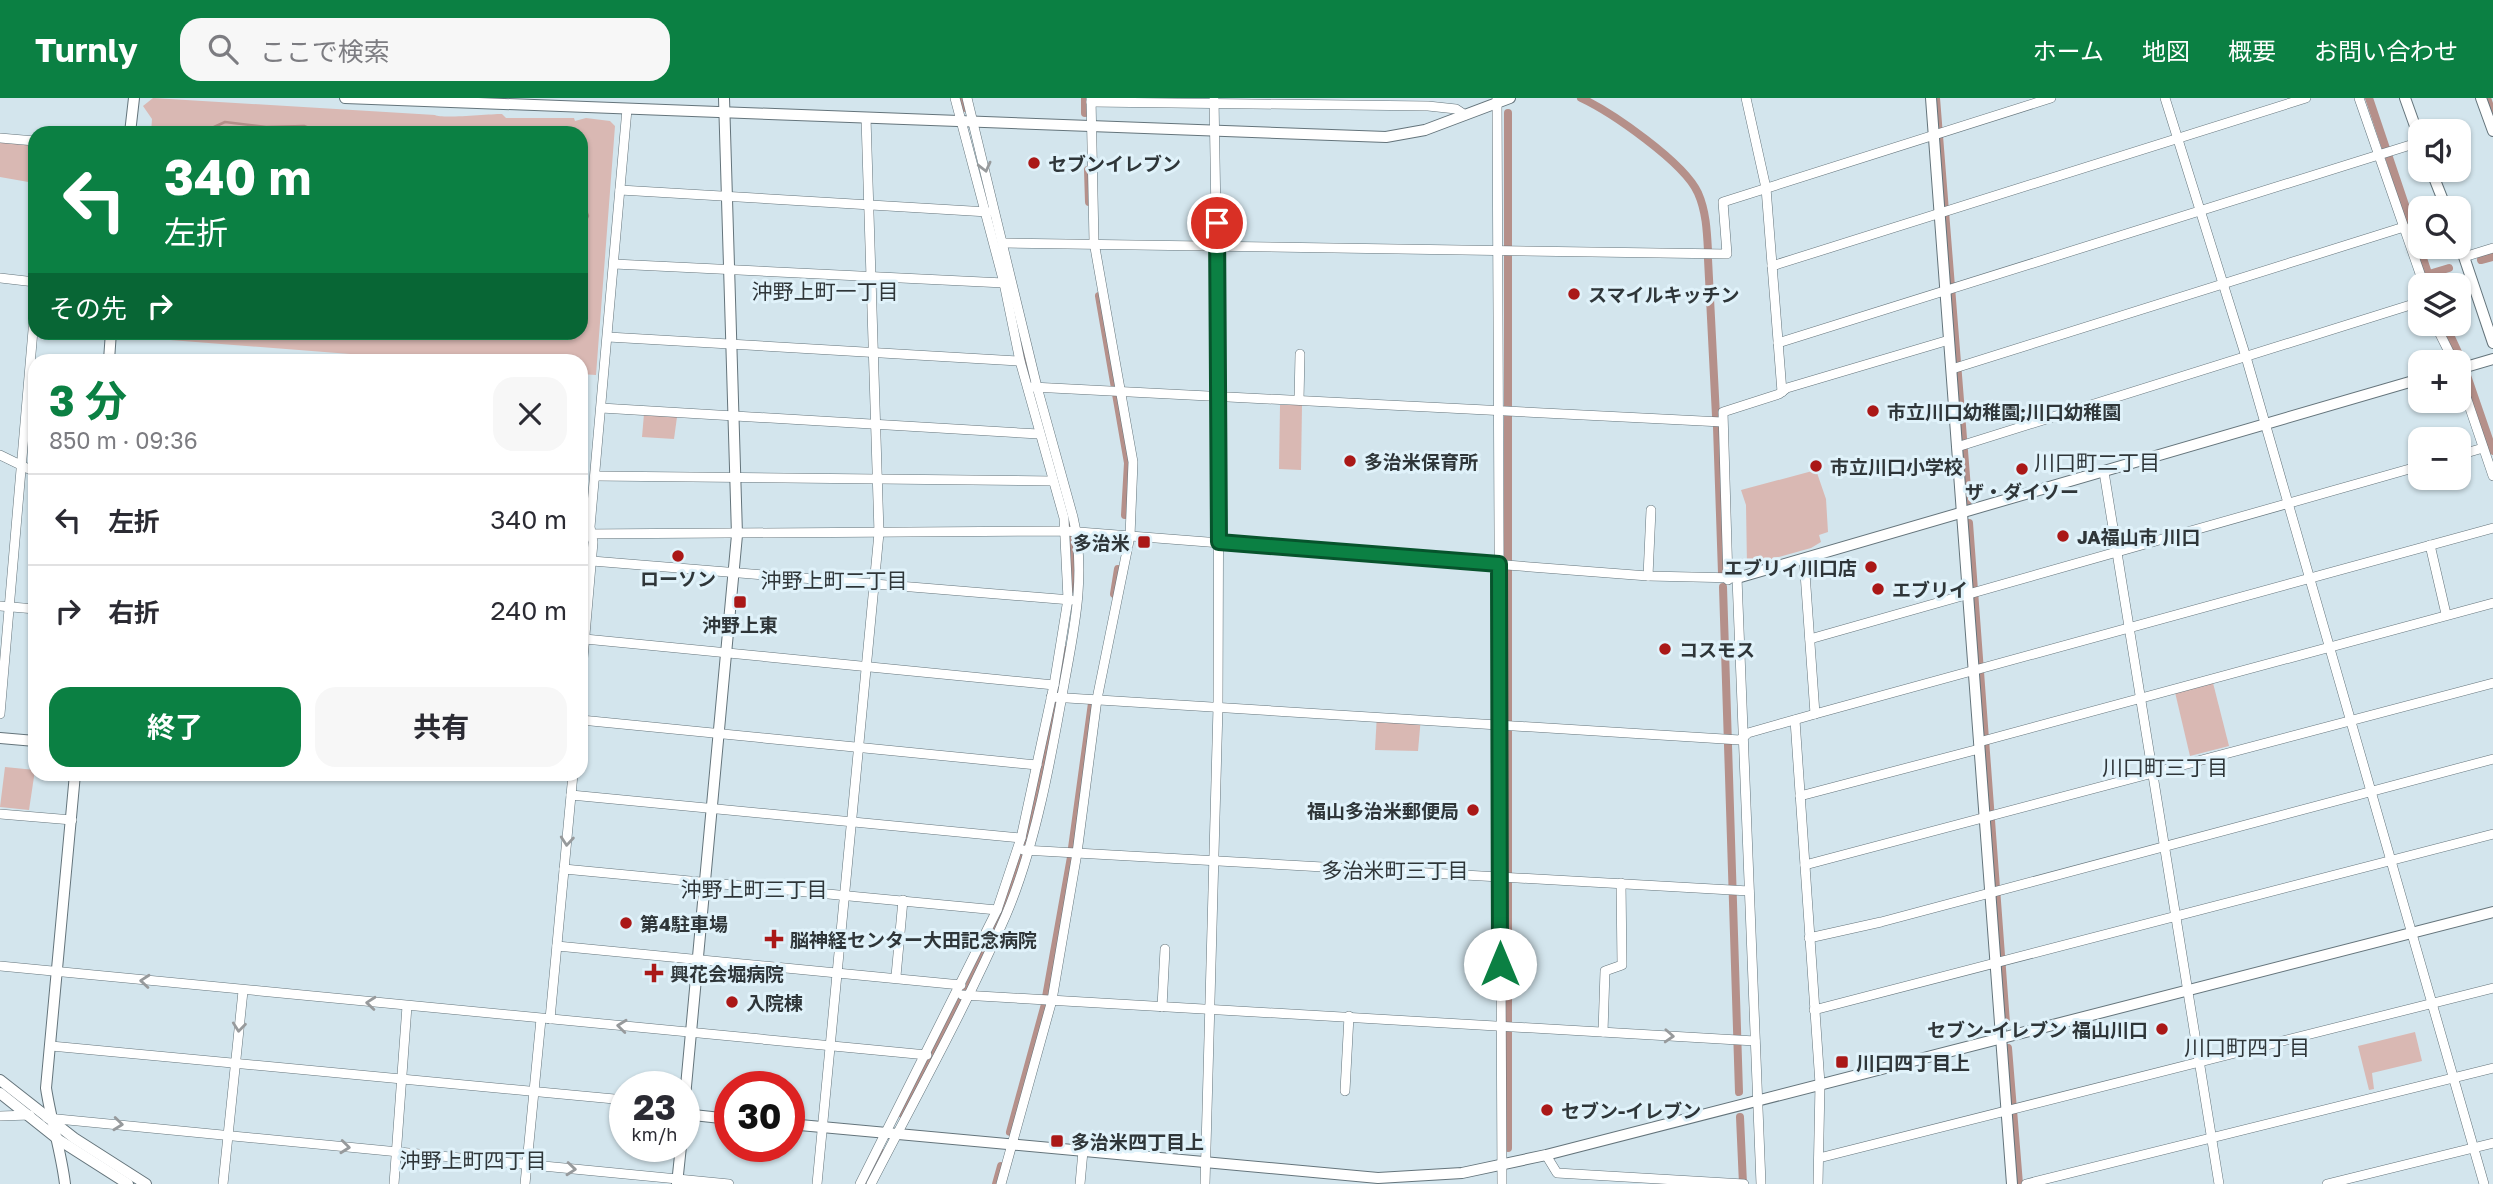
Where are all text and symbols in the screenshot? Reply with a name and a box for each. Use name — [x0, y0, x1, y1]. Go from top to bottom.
search box — [180, 18, 670, 81]
text: Turnly — [35, 30, 138, 69]
icon: search — [204, 30, 242, 68]
text: ここで検索 — [260, 36, 390, 67]
text: ホーム — [2033, 36, 2104, 65]
text: 地図 — [2142, 36, 2190, 65]
text: 概要 — [2228, 36, 2276, 65]
text: お問い合わせ — [2314, 36, 2458, 65]
map controls — [2408, 119, 2471, 490]
button: sound — [2408, 119, 2471, 182]
text: 340 m — [164, 147, 312, 206]
place label: セブンイレブン — [1048, 152, 1181, 175]
icon: left — [49, 154, 140, 245]
marker: セブンイレブン — [1026, 155, 1042, 171]
one-way arrow — [977, 161, 991, 173]
pin — [1187, 193, 1247, 253]
button: search — [2408, 196, 2471, 259]
icon: arrive — [1198, 204, 1236, 242]
text: 左折 — [164, 213, 228, 251]
button: layers — [2408, 273, 2471, 336]
district label: 沖野上町一丁目 — [752, 278, 899, 304]
place label: スマイルキッチン — [1588, 283, 1739, 306]
marker: スマイルキッチン — [1566, 286, 1582, 302]
icon: right — [141, 287, 179, 325]
text: その先 — [49, 293, 127, 324]
button: + — [2408, 350, 2471, 413]
text: 3 分 — [49, 375, 127, 425]
button: close — [493, 377, 567, 451]
place label: 市立川口幼稚園;川口幼稚園 — [1887, 400, 2121, 423]
marker: 市立川口幼稚園;川口幼稚園 — [1865, 403, 1881, 419]
text: 850 m · 09:36 — [49, 426, 198, 454]
button: − — [2408, 427, 2471, 490]
district label: 川口町二丁目 — [2034, 449, 2160, 475]
place label: 多治米保育所 — [1364, 450, 1478, 473]
marker: 多治米保育所 — [1342, 453, 1358, 469]
place label: 市立川口小学校 — [1830, 455, 1963, 478]
marker: 市立川口小学校 — [1808, 458, 1824, 474]
marker: ザ・ダイソー — [2014, 461, 2030, 477]
place label: ザ・ダイソー — [1965, 480, 2079, 503]
icon: left — [49, 501, 87, 539]
text: 340 m — [490, 504, 567, 535]
text: 左折 — [108, 506, 160, 537]
place label: JA福山市 川口 — [2077, 525, 2201, 548]
marker: JA福山市 川口 — [2055, 528, 2071, 544]
place label: 多治米 — [1073, 531, 1130, 554]
marker: 多治米 — [1136, 534, 1152, 550]
marker: ローソン — [670, 548, 686, 564]
place label: エブリィ川口店 — [1724, 556, 1857, 579]
marker: エブリィ川口店 — [1863, 559, 1879, 575]
place label: ローソン — [640, 567, 716, 590]
district label: 沖野上町二丁目 — [761, 567, 908, 593]
place label: エブリイ — [1892, 578, 1968, 601]
marker: エブリイ — [1870, 581, 1886, 597]
icon: right — [49, 592, 87, 630]
marker: 沖野上東 — [732, 594, 748, 610]
text: 240 m — [490, 595, 567, 626]
text: 右折 — [108, 597, 160, 628]
place label: 沖野上東 — [702, 613, 778, 636]
place label: コスモス — [1679, 638, 1755, 661]
marker: コスモス — [1657, 641, 1673, 657]
button: 終了 — [49, 687, 301, 767]
button: 共有 — [315, 687, 567, 767]
district label: 川口町三丁目 — [2102, 754, 2228, 780]
place label: 福山多治米郵便局 — [1307, 799, 1459, 822]
marker: 福山多治米郵便局 — [1465, 802, 1481, 818]
one-way arrow — [560, 836, 575, 847]
district label: 多治米町三丁目 — [1322, 857, 1469, 883]
district label: 沖野上町三丁目 — [681, 876, 828, 902]
place label: 第4駐車場 — [640, 912, 728, 935]
marker: 第4駐車場 — [618, 915, 634, 931]
position arrow — [1463, 927, 1537, 1001]
place label: 脳神経センター大田記念病院 — [790, 928, 1037, 951]
marker: 脳神経センター大田記念病院 — [764, 929, 784, 949]
place label: 興花会堀病院 — [670, 962, 784, 985]
marker: 興花会堀病院 — [644, 963, 664, 983]
one-way arrow — [139, 974, 150, 989]
place label: 入院棟 — [746, 991, 803, 1014]
marker: 入院棟 — [724, 994, 740, 1010]
one-way arrow — [365, 996, 376, 1011]
place label: セブン-イレブン 福山川口 — [1927, 1018, 2148, 1041]
one-way arrow — [616, 1019, 627, 1034]
one-way arrow — [231, 1021, 246, 1032]
marker: セブン-イレブン 福山川口 — [2154, 1021, 2170, 1037]
one-way arrow — [1664, 1028, 1675, 1043]
district label: 川口町四丁目 — [2184, 1034, 2310, 1060]
place label: 川口四丁目上 — [1856, 1051, 1970, 1074]
marker: 川口四丁目上 — [1834, 1054, 1850, 1070]
speed limit sign: 30 — [714, 1071, 805, 1162]
text: 23 — [633, 1086, 676, 1128]
place label: セブン-イレブン — [1561, 1099, 1701, 1122]
marker: セブン-イレブン — [1539, 1102, 1555, 1118]
one-way arrow — [113, 1116, 124, 1131]
text: km/h — [632, 1123, 677, 1145]
place label: 多治米四丁目上 — [1071, 1130, 1204, 1153]
marker: 多治米四丁目上 — [1049, 1133, 1065, 1149]
one-way arrow — [340, 1139, 351, 1154]
district label: 沖野上町四丁目 — [400, 1147, 547, 1173]
one-way arrow — [566, 1161, 577, 1176]

